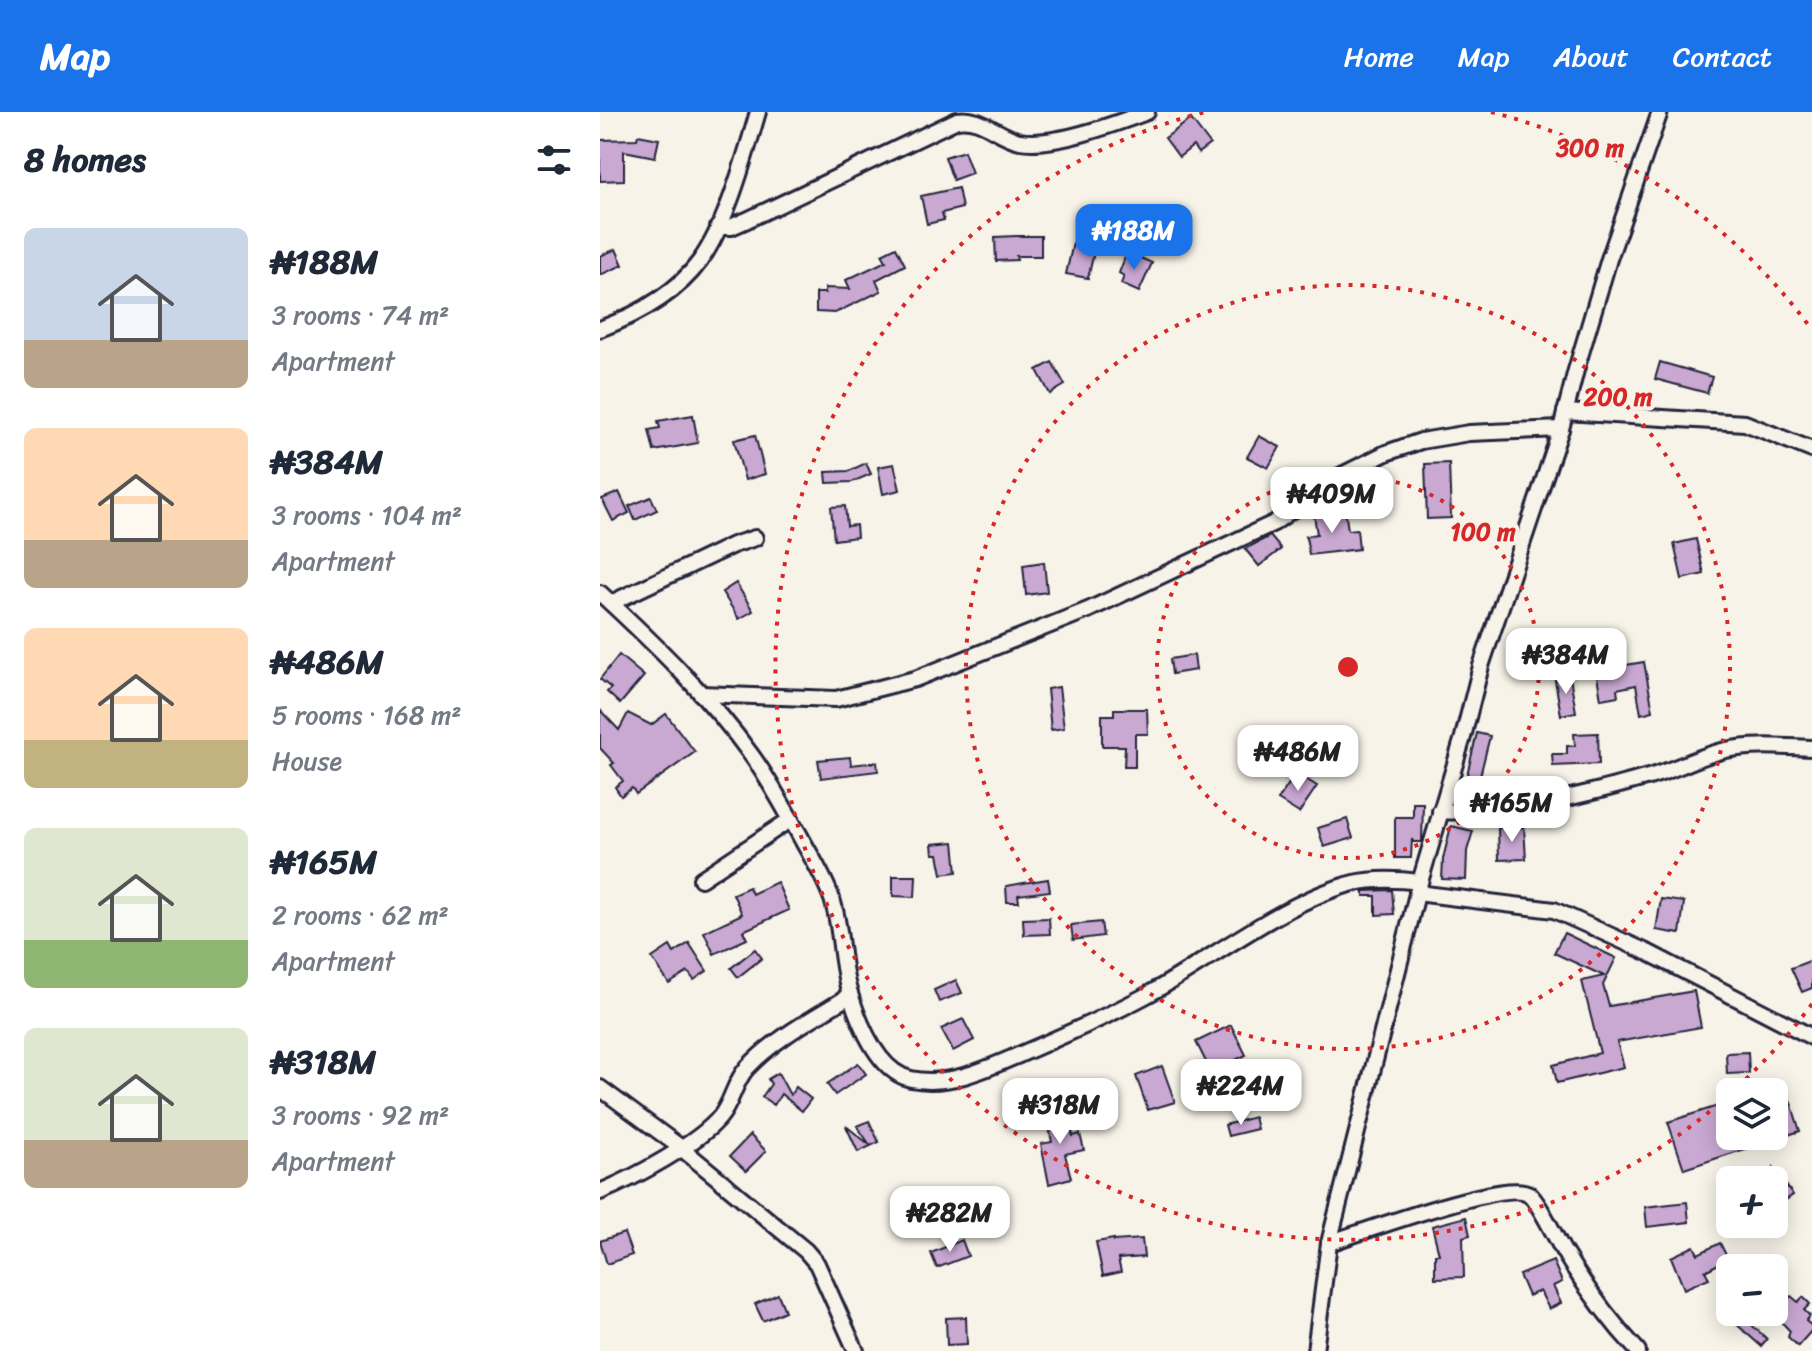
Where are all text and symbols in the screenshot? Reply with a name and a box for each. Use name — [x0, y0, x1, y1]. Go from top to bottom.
text: Map — [40, 23, 110, 90]
text: Home — [1344, 32, 1414, 81]
text: Map — [1458, 32, 1509, 81]
text: About — [1553, 32, 1629, 81]
text: Contact — [1673, 32, 1772, 81]
text: 300 m — [1555, 127, 1625, 169]
text: 8 homes — [24, 130, 146, 190]
icon: filters — [532, 138, 576, 182]
pin: ₦188M — [1078, 204, 1190, 272]
text: ₦188M — [1093, 207, 1175, 253]
text: ₦188M — [272, 232, 378, 292]
icon: home — [88, 260, 184, 356]
text: 3 rooms · 74 m² — [272, 292, 449, 338]
text: Apartment — [272, 338, 395, 384]
text: 200 m — [1583, 376, 1653, 418]
text: ₦384M — [272, 432, 383, 492]
icon: home — [88, 460, 184, 556]
pin: ₦409M — [1276, 467, 1388, 535]
text: ₦409M — [1288, 470, 1376, 516]
text: 3 rooms · 104 m² — [272, 492, 462, 538]
text: 100 m — [1450, 511, 1516, 553]
text: Apartment — [272, 538, 395, 584]
pin: ₦384M — [1510, 628, 1622, 696]
text: ₦384M — [1524, 631, 1608, 677]
text: ₦486M — [272, 632, 383, 692]
centre of rings — [1334, 653, 1362, 681]
icon: home — [88, 660, 184, 756]
text: 5 rooms · 168 m² — [272, 692, 461, 738]
pin: ₦486M — [1242, 725, 1354, 793]
text: ₦486M — [1255, 728, 1341, 774]
text: House — [272, 738, 342, 784]
pin: ₦165M — [1456, 776, 1568, 844]
text: ₦165M — [1472, 779, 1552, 825]
text: ₦165M — [272, 832, 377, 892]
icon: home — [88, 860, 184, 956]
text: 2 rooms · 62 m² — [272, 892, 449, 938]
text: Apartment — [272, 938, 395, 984]
text: ₦318M — [272, 1032, 376, 1092]
pin: ₦224M — [1185, 1059, 1297, 1127]
icon: home — [88, 1060, 184, 1156]
text: ₦224M — [1199, 1062, 1283, 1108]
pin: ₦318M — [1004, 1078, 1116, 1146]
map controls — [1716, 1078, 1788, 1326]
button: layers — [1716, 1078, 1788, 1150]
text: ₦318M — [1020, 1081, 1100, 1127]
text: 3 rooms · 92 m² — [272, 1092, 449, 1138]
text: Apartment — [272, 1138, 395, 1184]
button: + — [1716, 1166, 1788, 1238]
pin: ₦282M — [894, 1186, 1006, 1254]
text: ₦282M — [908, 1189, 992, 1235]
button: − — [1716, 1254, 1788, 1326]

